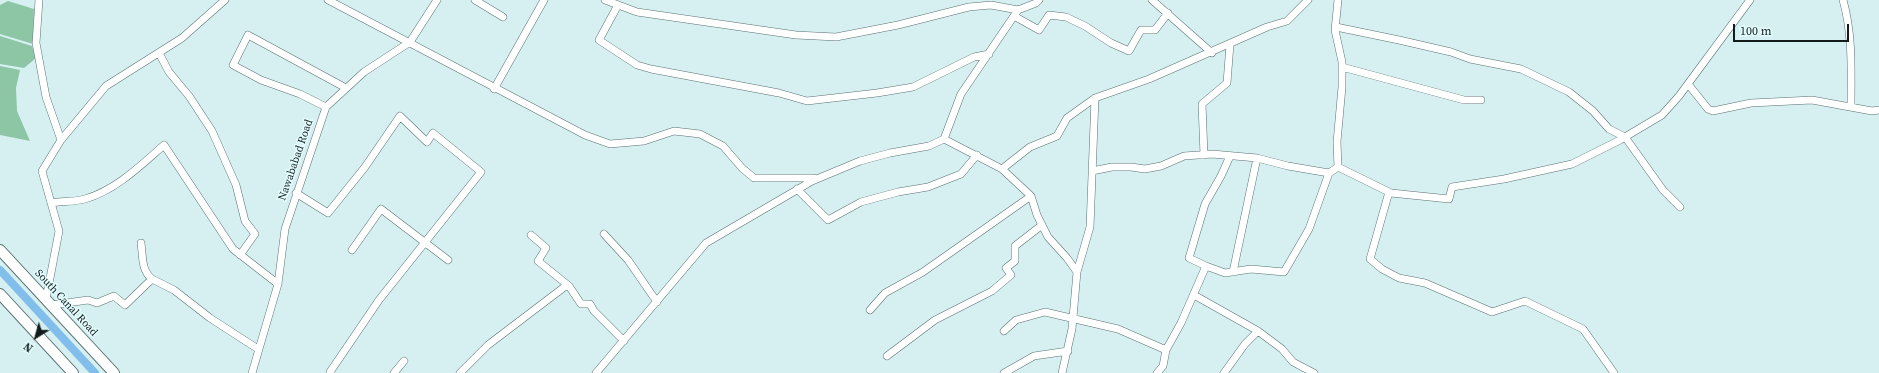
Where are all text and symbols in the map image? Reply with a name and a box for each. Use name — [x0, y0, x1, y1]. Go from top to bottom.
scale bar — [1735, 16, 1851, 42]
text: 100 m — [1740, 23, 1772, 39]
street label: Nawababad Road — [276, 118, 316, 202]
street label: South Canal Road — [32, 267, 100, 339]
north arrow — [16, 317, 56, 357]
text: N — [21, 339, 36, 355]

